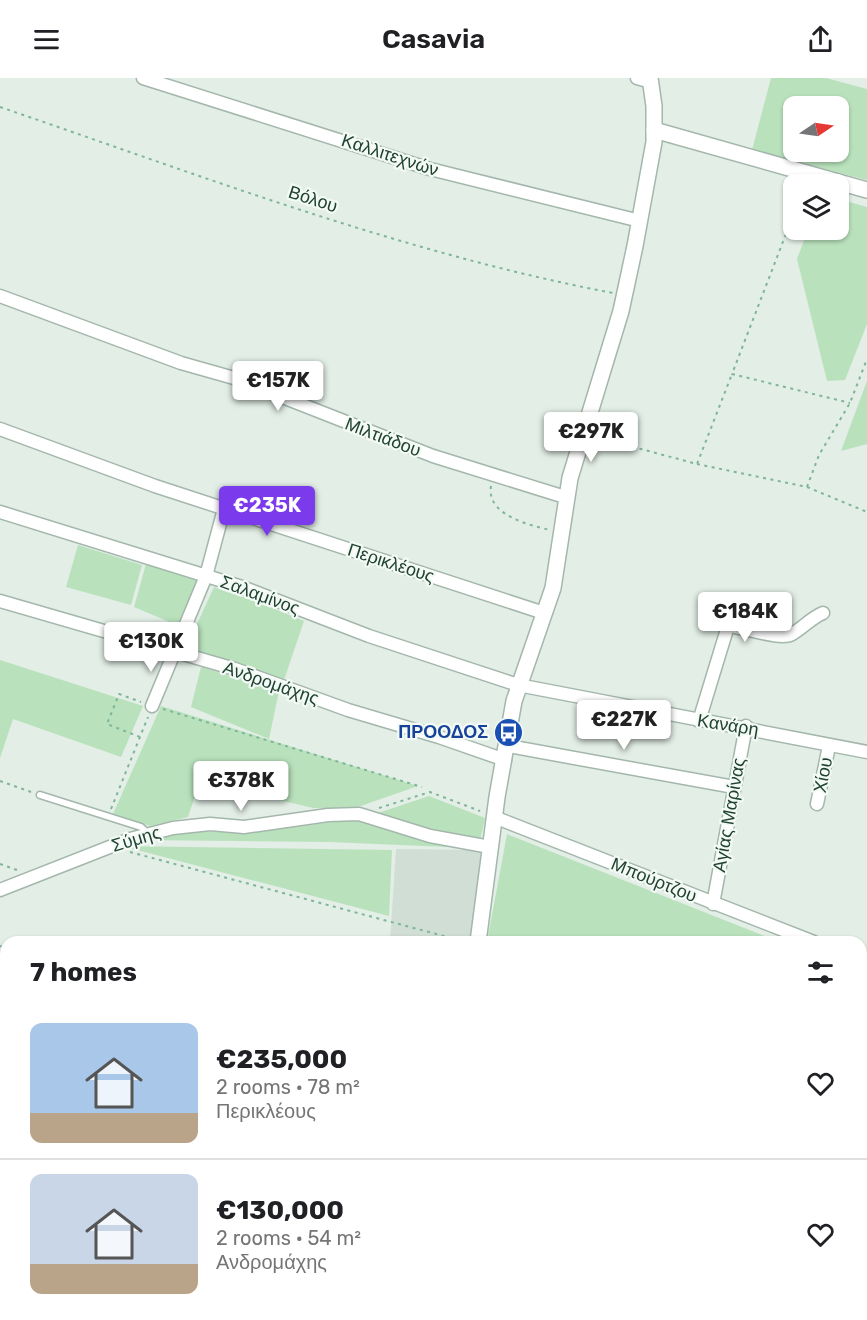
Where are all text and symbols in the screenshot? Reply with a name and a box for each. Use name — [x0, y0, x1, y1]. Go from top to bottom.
icon: menu — [30, 23, 63, 56]
text: Casavia — [382, 23, 485, 55]
icon: share — [804, 23, 837, 56]
north arrow — [783, 96, 849, 162]
map controls — [783, 96, 849, 240]
street label: Καλλιτεχνών — [339, 129, 441, 181]
button: layers — [783, 174, 849, 240]
street label: Βόλου — [286, 181, 340, 217]
pin: €157K — [236, 361, 320, 412]
text: €157K — [246, 368, 310, 392]
pin: €297K — [549, 412, 633, 463]
street label: Μιλτιάδου — [342, 413, 424, 461]
text: €297K — [558, 419, 624, 443]
pin: €235K — [225, 486, 309, 537]
text: €235K — [233, 493, 301, 517]
street label: Περικλέους — [345, 539, 437, 587]
street label: Σαλαμίνος — [217, 571, 303, 620]
pin: €184K — [703, 592, 787, 643]
text: €184K — [712, 599, 778, 623]
pin: €130K — [109, 622, 193, 673]
text: €130K — [118, 629, 184, 653]
street label: Ανδρομάχης — [220, 656, 322, 710]
pin: €227K — [582, 700, 666, 751]
text: €227K — [591, 707, 657, 731]
street label: Κανάρη — [696, 709, 760, 741]
bus stop icon: ΠΡΟΟΔΟΣ — [493, 716, 525, 748]
place label: ΠΡΟΟΔΟΣ — [398, 721, 488, 743]
street label: Χίου — [809, 755, 837, 795]
street label: Αγίας Μαρίνας — [708, 756, 750, 874]
pin: €378K — [199, 761, 283, 812]
text: €378K — [207, 768, 275, 792]
street label: Σύμης — [109, 821, 163, 857]
street label: Μπούρτζου — [608, 853, 700, 907]
icon: filters — [804, 956, 837, 989]
text: 7 homes — [30, 957, 137, 988]
text: €235,000 — [216, 1044, 347, 1075]
icon: home — [78, 1047, 150, 1119]
icon: heart — [804, 1067, 837, 1100]
text: 2 rooms · 78 m² — [216, 1075, 360, 1099]
text: Περικλέους — [216, 1099, 316, 1123]
text: €130,000 — [216, 1195, 344, 1226]
icon: home — [78, 1198, 150, 1270]
icon: heart — [804, 1218, 837, 1251]
text: 2 rooms · 54 m² — [216, 1226, 361, 1250]
text: Ανδρομάχης — [216, 1250, 327, 1274]

